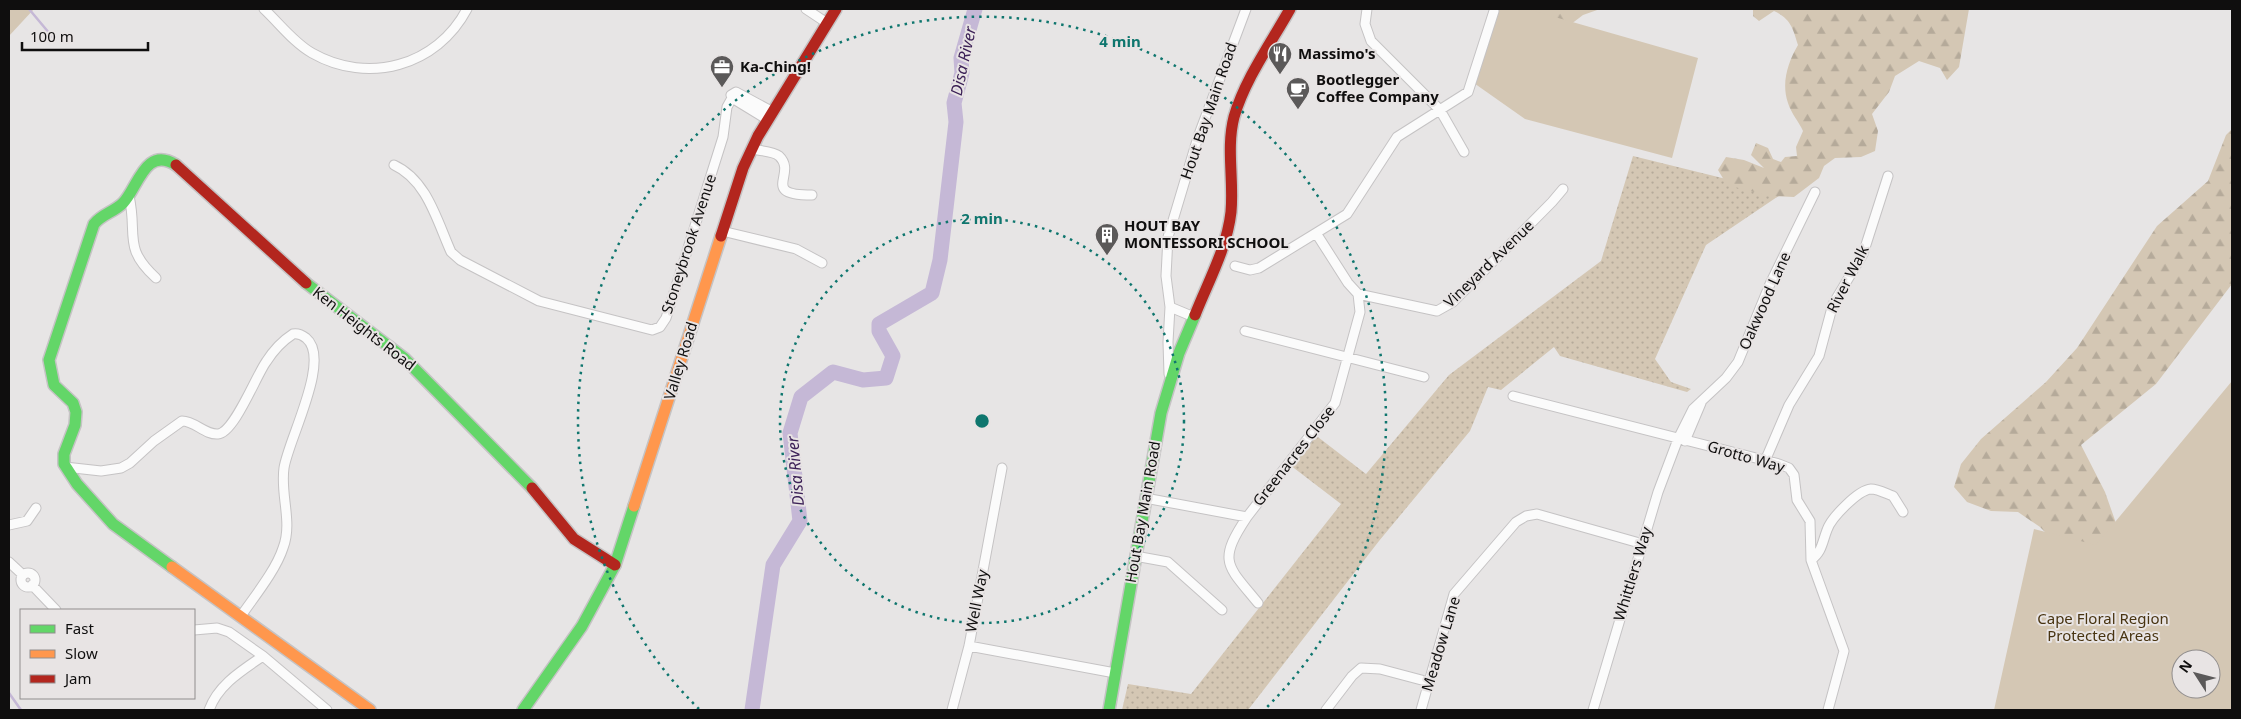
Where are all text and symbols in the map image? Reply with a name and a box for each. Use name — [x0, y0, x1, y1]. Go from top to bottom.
scale bar — [22, 20, 149, 52]
water label: Disa River — [945, 24, 981, 98]
text: 100 m — [30, 26, 74, 46]
text: 4 min — [1099, 31, 1141, 51]
street label: Hout Bay Main Road — [1175, 40, 1241, 182]
restaurant icon: Massimo's — [1267, 41, 1293, 75]
place label: Massimo's — [1298, 43, 1376, 63]
office icon: Ka-Ching! — [709, 54, 735, 88]
place label: Ka-Ching! — [740, 56, 811, 76]
place label: Bootlegger Coffee Company — [1316, 69, 1439, 106]
cafe icon: Bootlegger Coffee Company — [1285, 76, 1311, 110]
street label: Stoneybrook Avenue — [656, 171, 720, 316]
text: 2 min — [961, 208, 1003, 228]
place label: HOUT BAY MONTESSORI SCHOOL — [1124, 215, 1289, 252]
street label: Vineyard Avenue — [1439, 215, 1538, 311]
building icon: HOUT BAY MONTESSORI SCHOOL — [1094, 222, 1120, 256]
street label: River Walk — [1822, 241, 1873, 316]
street label: Oakwood Lane — [1734, 248, 1795, 353]
street label: Ken Heights Road — [309, 282, 420, 375]
street label: Valley Road — [659, 319, 701, 402]
street label: Greenacres Close — [1248, 401, 1339, 510]
centre of rings — [973, 412, 991, 430]
water label: Disa River — [781, 435, 809, 507]
street label: Grotto Way — [1705, 435, 1788, 477]
street label: Hout Bay Main Road — [1120, 439, 1164, 584]
street label: Whittlers Way — [1608, 524, 1656, 623]
street label: Well Way — [960, 567, 992, 634]
street label: Meadow Lane — [1416, 594, 1464, 694]
park label: Cape Floral Region Protected Areas — [2037, 608, 2169, 645]
legend — [20, 609, 195, 699]
text: Fast — [65, 618, 94, 638]
text: Slow — [65, 643, 98, 663]
north arrow — [2171, 649, 2221, 699]
text: N — [2174, 656, 2196, 676]
text: Jam — [63, 668, 92, 688]

